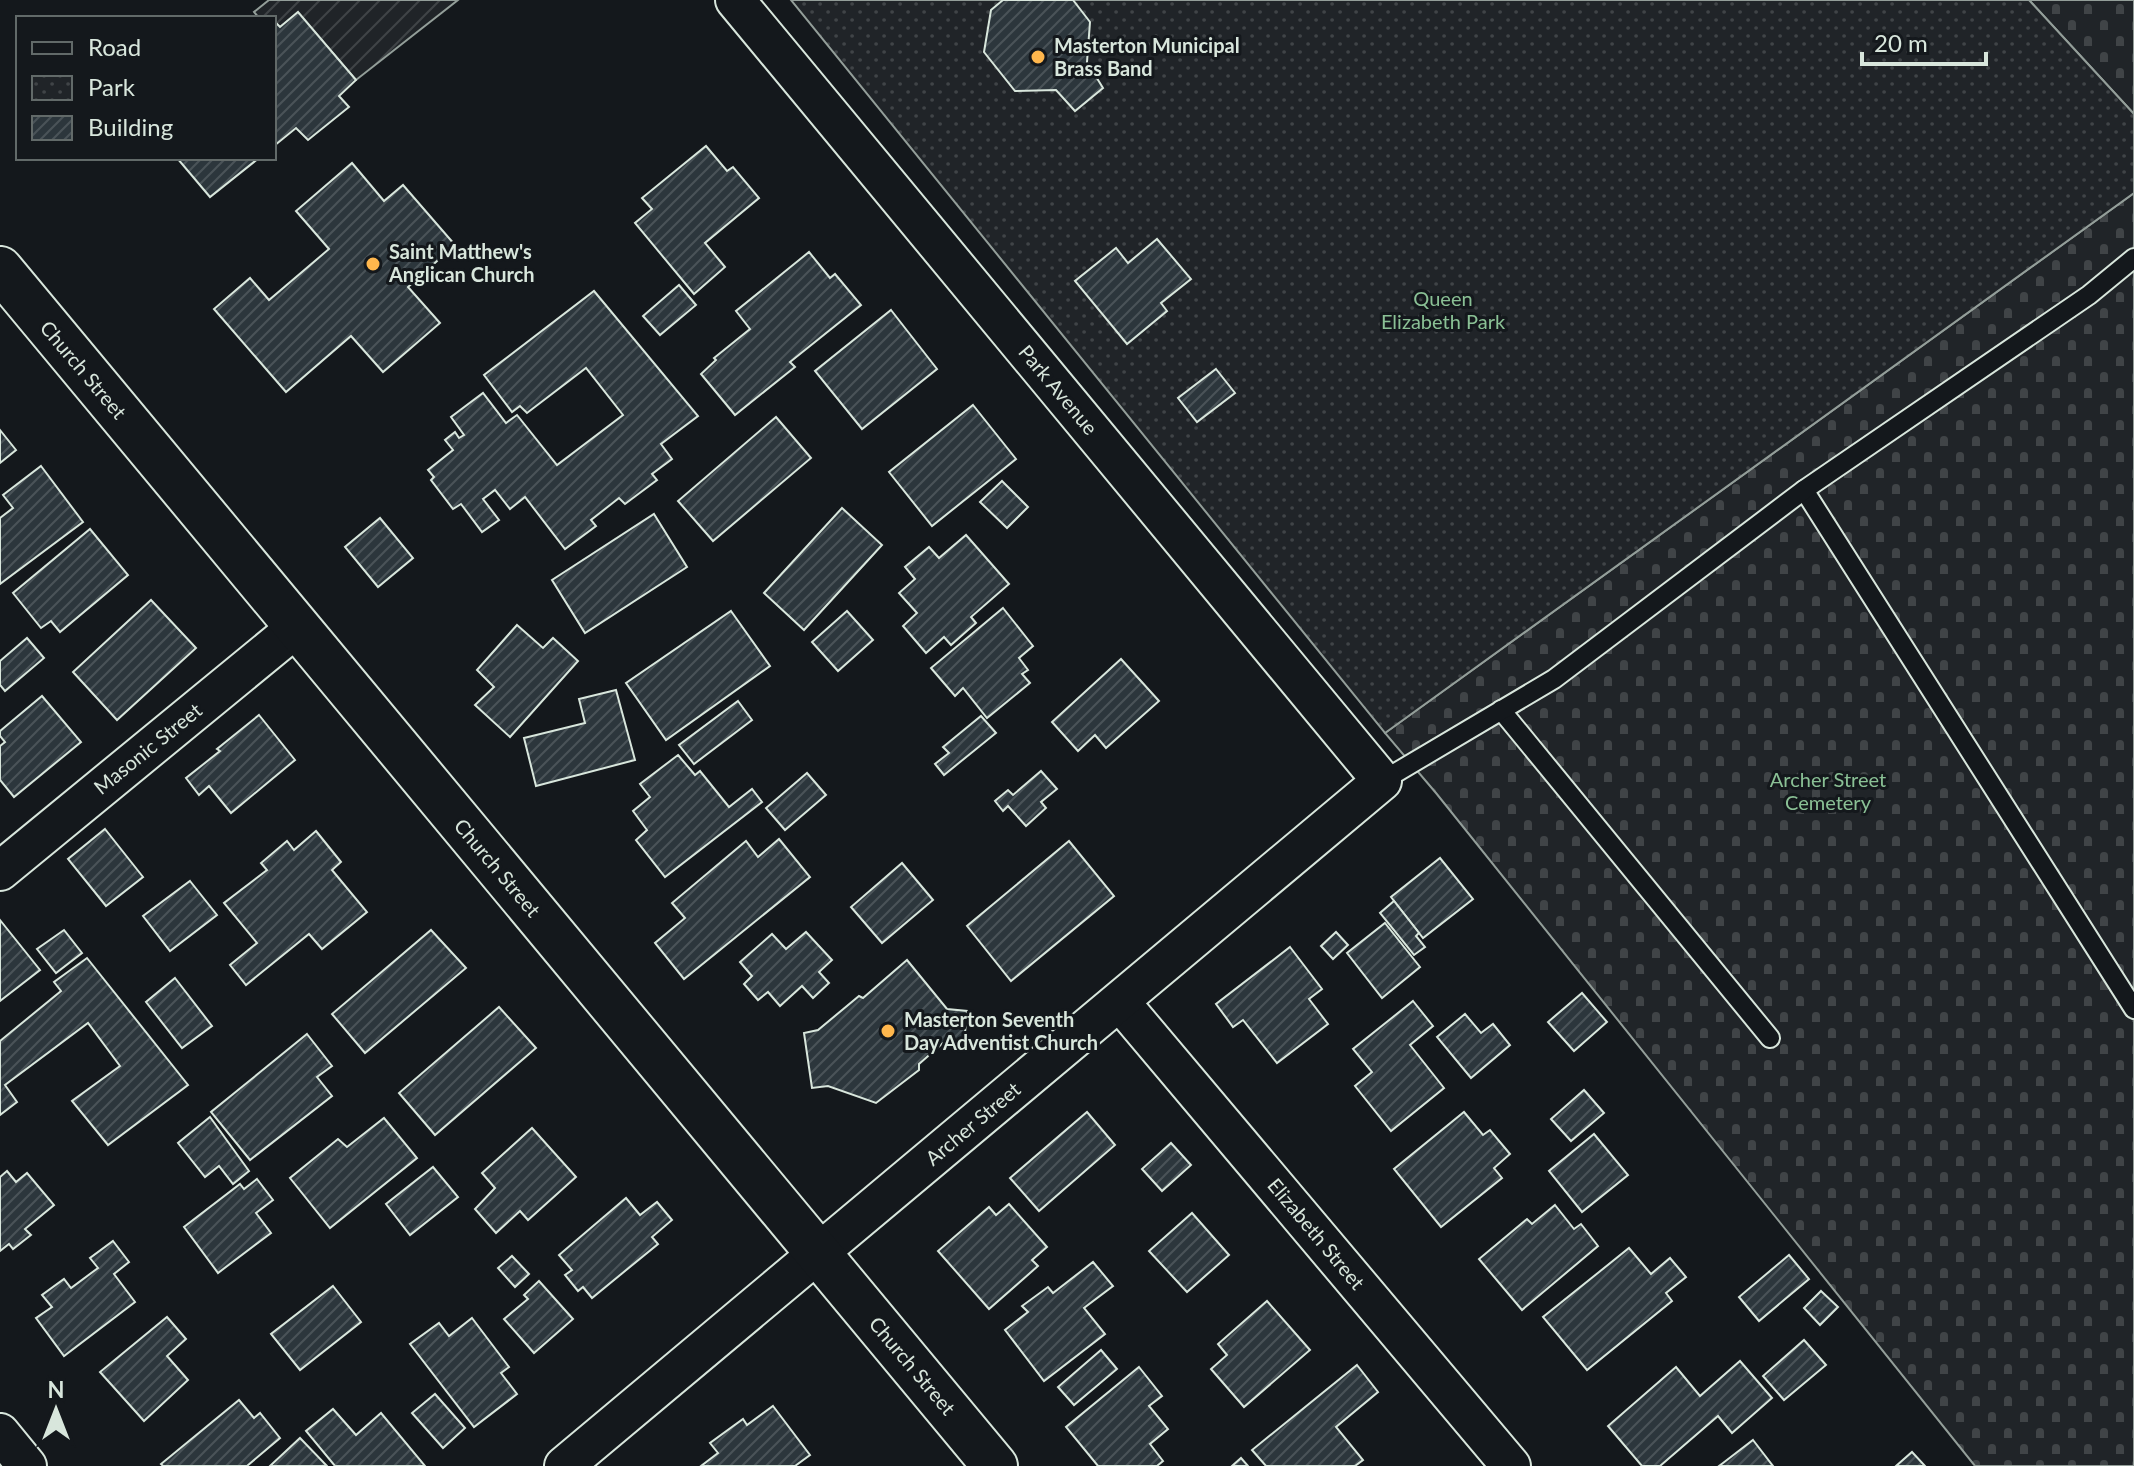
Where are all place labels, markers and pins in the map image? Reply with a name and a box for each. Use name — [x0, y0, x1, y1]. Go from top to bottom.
place label: Masterton Municipal Brass Band — [1054, 33, 1240, 80]
marker: Masterton Municipal Brass Band — [1029, 48, 1047, 66]
place label: Saint Matthew's Anglican Church — [388, 239, 535, 286]
marker: Saint Matthew's Anglican Church — [364, 255, 382, 273]
place label: Masterton Seventh Day Adventist Church — [904, 1007, 1098, 1054]
marker: Masterton Seventh Day Adventist Church — [879, 1022, 897, 1040]

